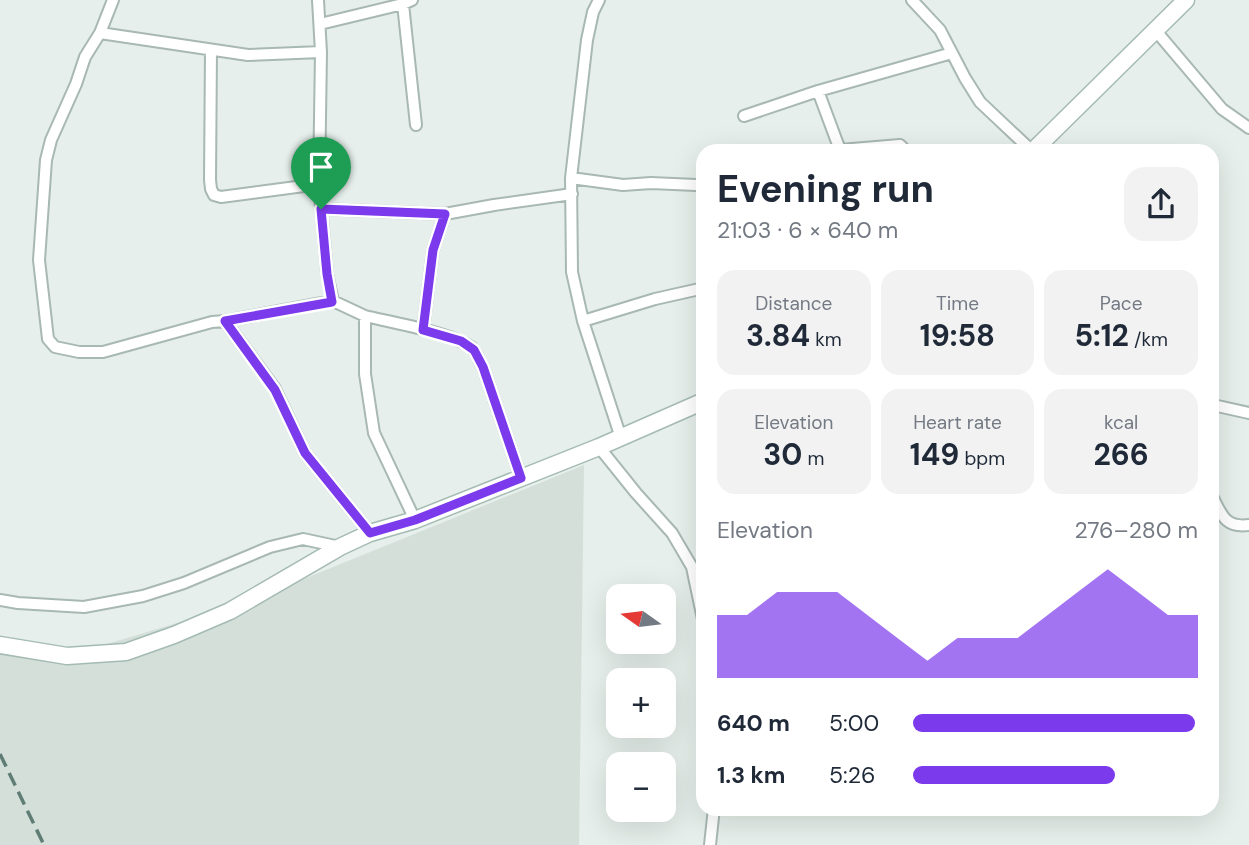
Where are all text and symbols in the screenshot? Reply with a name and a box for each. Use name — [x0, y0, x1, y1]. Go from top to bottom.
pin — [291, 137, 351, 209]
icon: arrive — [302, 148, 340, 186]
text: Evening run — [717, 164, 934, 214]
button: share — [1124, 167, 1198, 241]
text: 21:03 · 6 × 640 m — [717, 215, 898, 245]
text: Distance — [755, 291, 832, 316]
text: Time — [936, 291, 979, 316]
text: Pace — [1100, 291, 1142, 316]
text: 3.84 — [746, 316, 810, 355]
text: 19:58 — [920, 316, 995, 355]
text: 5:12 — [1074, 316, 1129, 355]
text: km — [810, 327, 842, 352]
text: /km — [1129, 327, 1168, 352]
text: Elevation — [754, 410, 833, 435]
text: Heart rate — [913, 410, 1002, 435]
text: kcal — [1104, 410, 1138, 435]
text: 30 — [763, 435, 802, 474]
text: 149 — [910, 435, 959, 474]
text: 266 — [1093, 435, 1149, 474]
text: m — [802, 446, 824, 471]
text: bpm — [959, 446, 1005, 471]
text: Elevation — [717, 515, 813, 545]
text: 276–280 m — [1074, 515, 1198, 545]
north arrow — [606, 584, 676, 654]
map controls — [606, 584, 676, 822]
button: + — [606, 668, 676, 738]
text: 640 m — [717, 708, 790, 738]
text: 5:00 — [829, 708, 879, 738]
button: − — [606, 752, 676, 822]
text: 1.3 km — [717, 760, 785, 790]
text: 5:26 — [829, 760, 875, 790]

